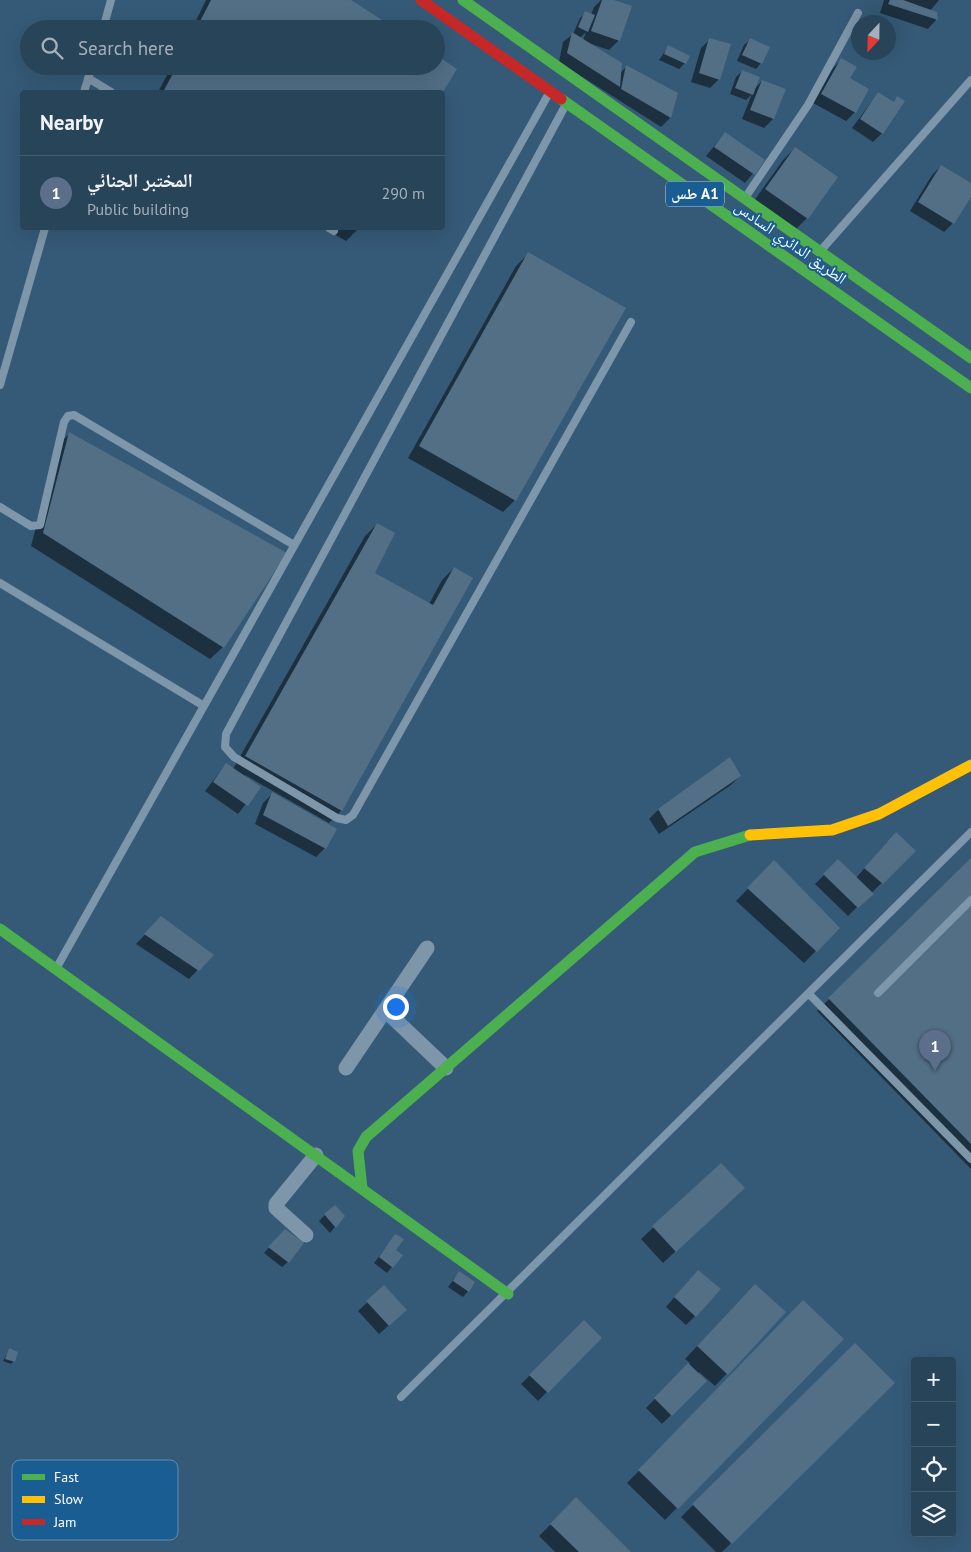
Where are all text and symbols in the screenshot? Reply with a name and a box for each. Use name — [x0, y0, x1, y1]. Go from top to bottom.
north arrow — [851, 15, 896, 60]
search box — [20, 20, 445, 75]
icon: search — [38, 34, 66, 62]
text: Search here — [78, 36, 174, 60]
text: Nearby — [40, 109, 103, 136]
text: المختبر الجنائي — [87, 168, 193, 192]
road number: طس A1 — [666, 182, 724, 206]
text: 1 — [51, 183, 61, 203]
text: 290 m — [382, 183, 425, 203]
street label: الطريق الدائري السادس — [729, 196, 851, 291]
text: Public building — [87, 199, 189, 219]
your location — [383, 994, 409, 1020]
pin: 1 — [919, 1030, 951, 1071]
map controls — [911, 1357, 956, 1537]
button: + — [911, 1357, 956, 1402]
button: − — [911, 1402, 956, 1447]
button: locate — [911, 1447, 956, 1492]
legend — [12, 1460, 178, 1540]
text: Fast — [54, 1468, 79, 1486]
text: Slow — [54, 1490, 84, 1508]
button: layers — [911, 1492, 956, 1537]
text: Jam — [53, 1513, 76, 1531]

